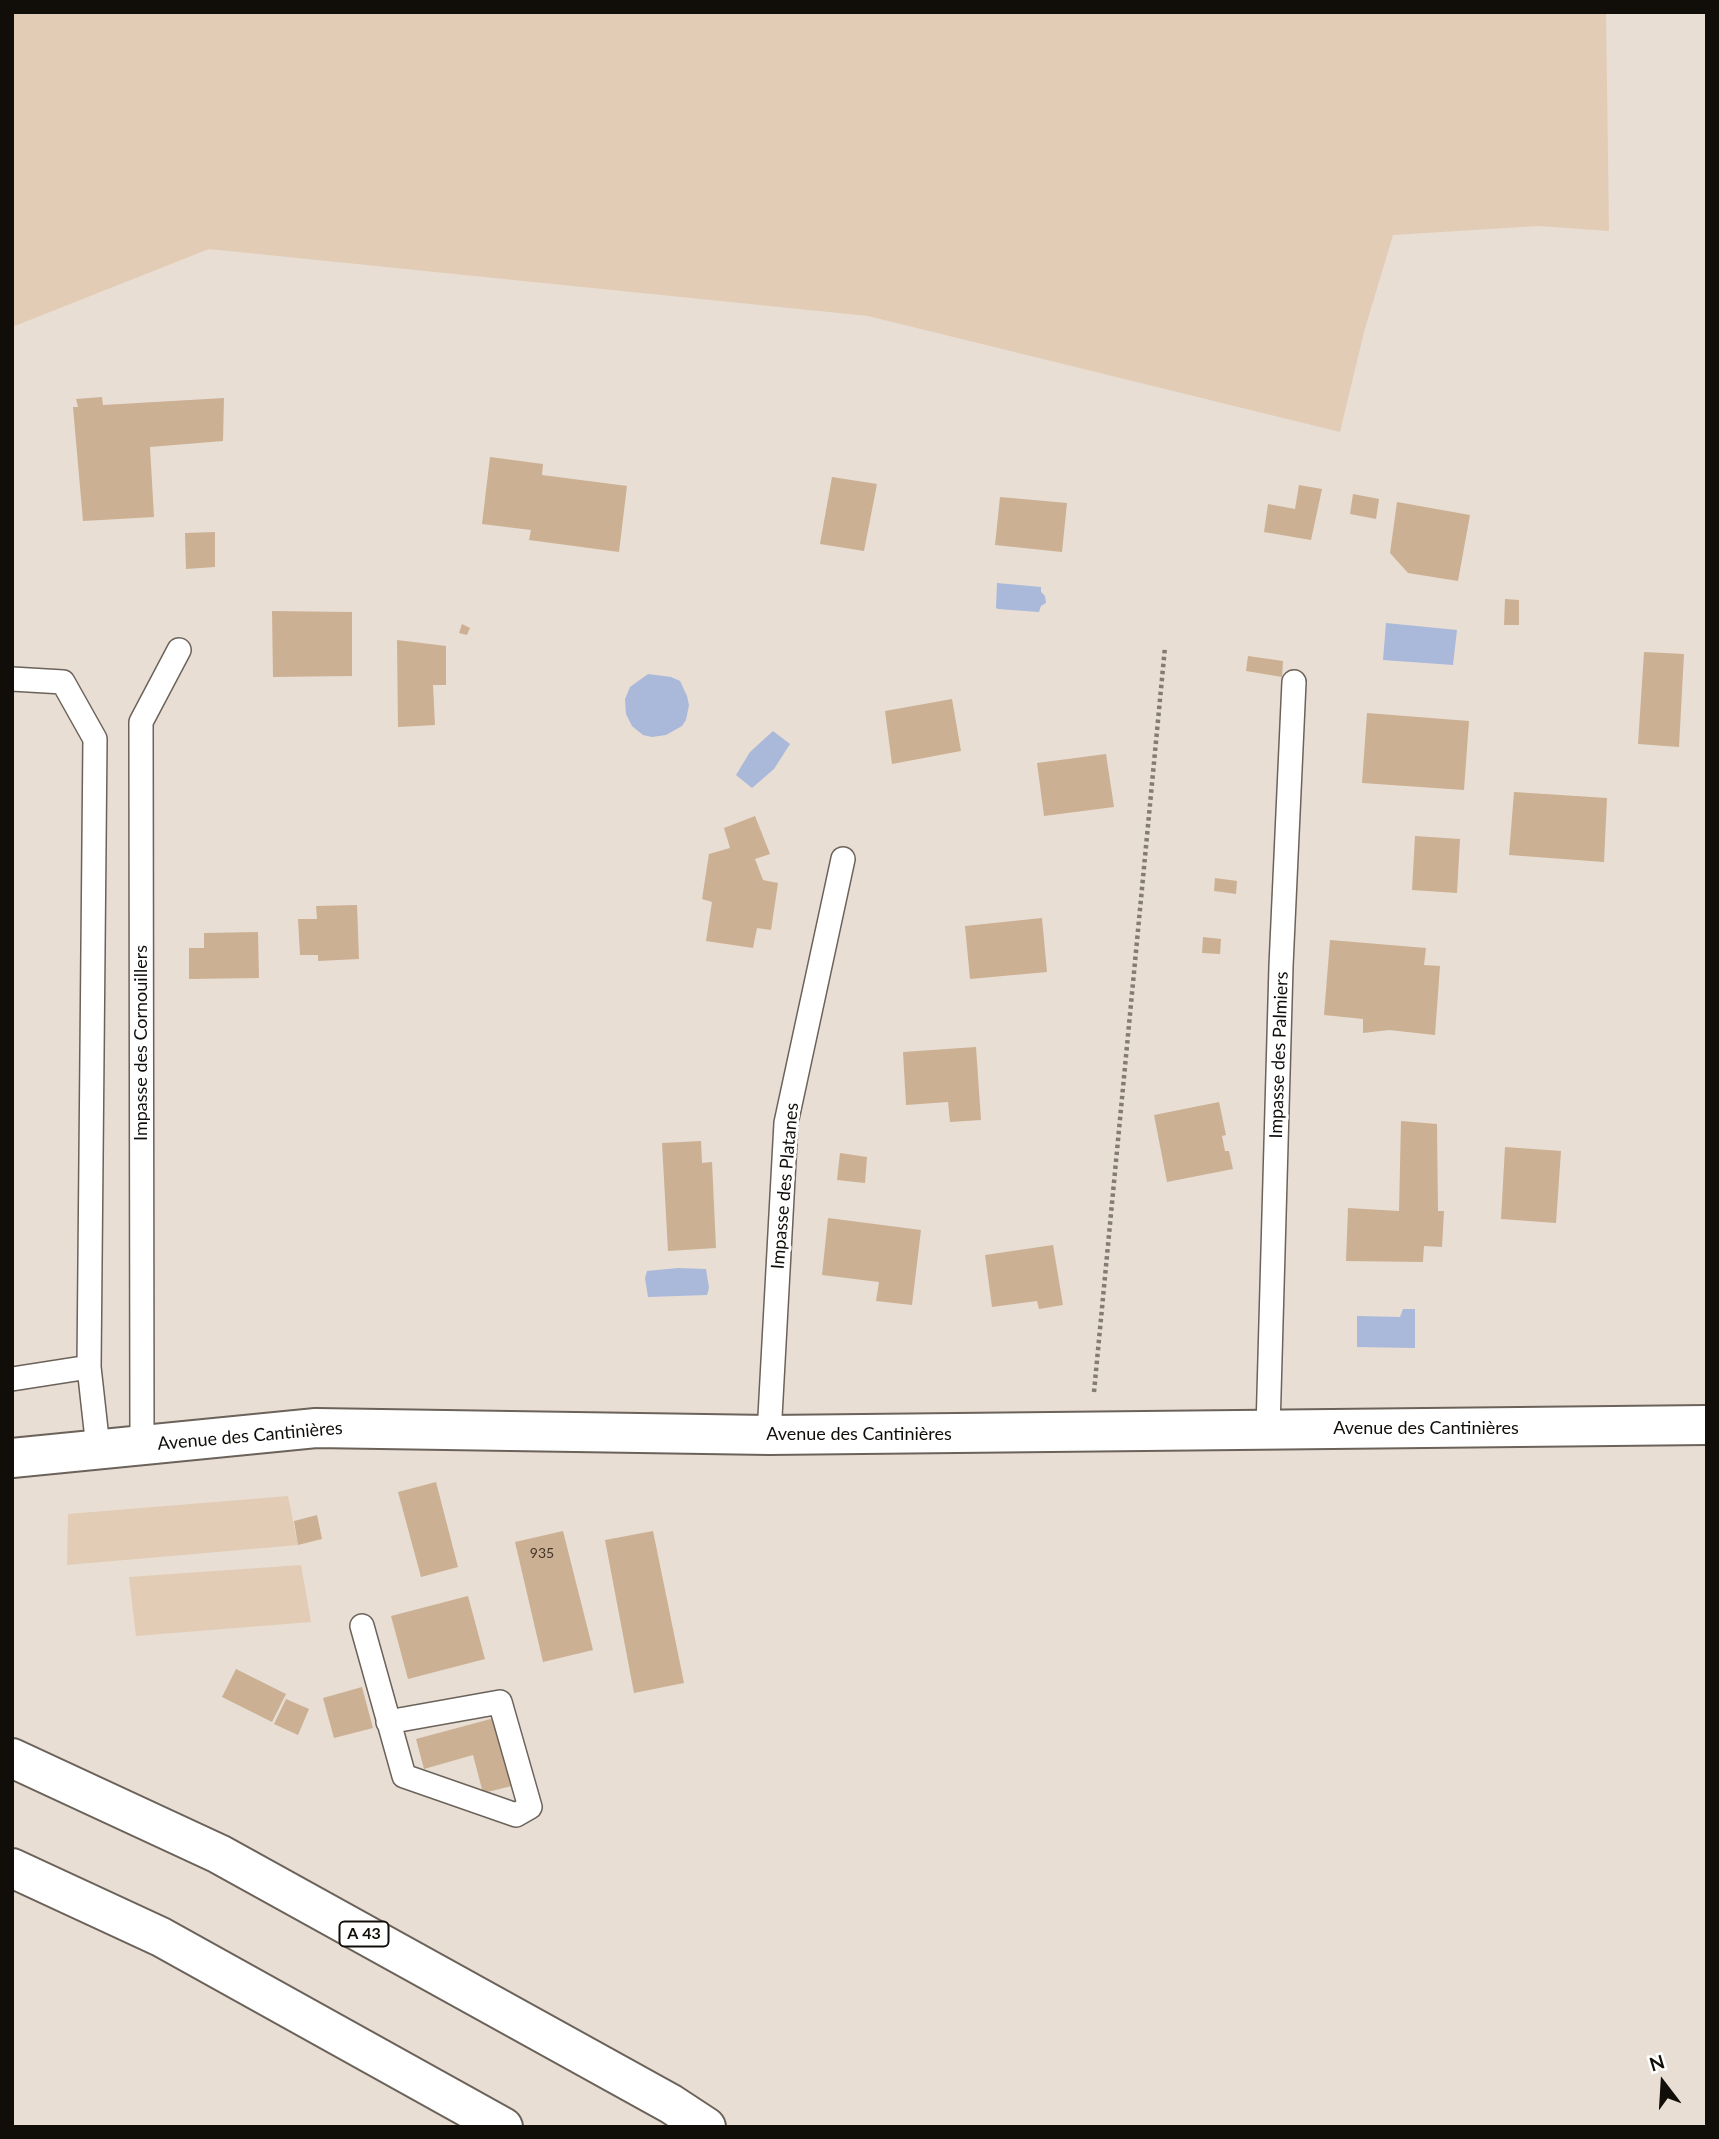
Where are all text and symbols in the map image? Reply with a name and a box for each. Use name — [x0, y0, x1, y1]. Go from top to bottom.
street label: Impasse des Cornouillers — [130, 945, 152, 1141]
street label: Impasse des Palmiers — [1265, 971, 1293, 1139]
street label: Impasse des Platanes — [767, 1102, 803, 1270]
street label: Avenue des Cantinières — [157, 1417, 343, 1455]
street label: Avenue des Cantinières — [1333, 1417, 1519, 1439]
street label: Avenue des Cantinières — [766, 1423, 952, 1445]
house number: 935 — [530, 1545, 554, 1561]
road number: A 43 — [340, 1922, 388, 1946]
north arrow — [1628, 2048, 1698, 2118]
text: N — [1646, 2049, 1667, 2076]

